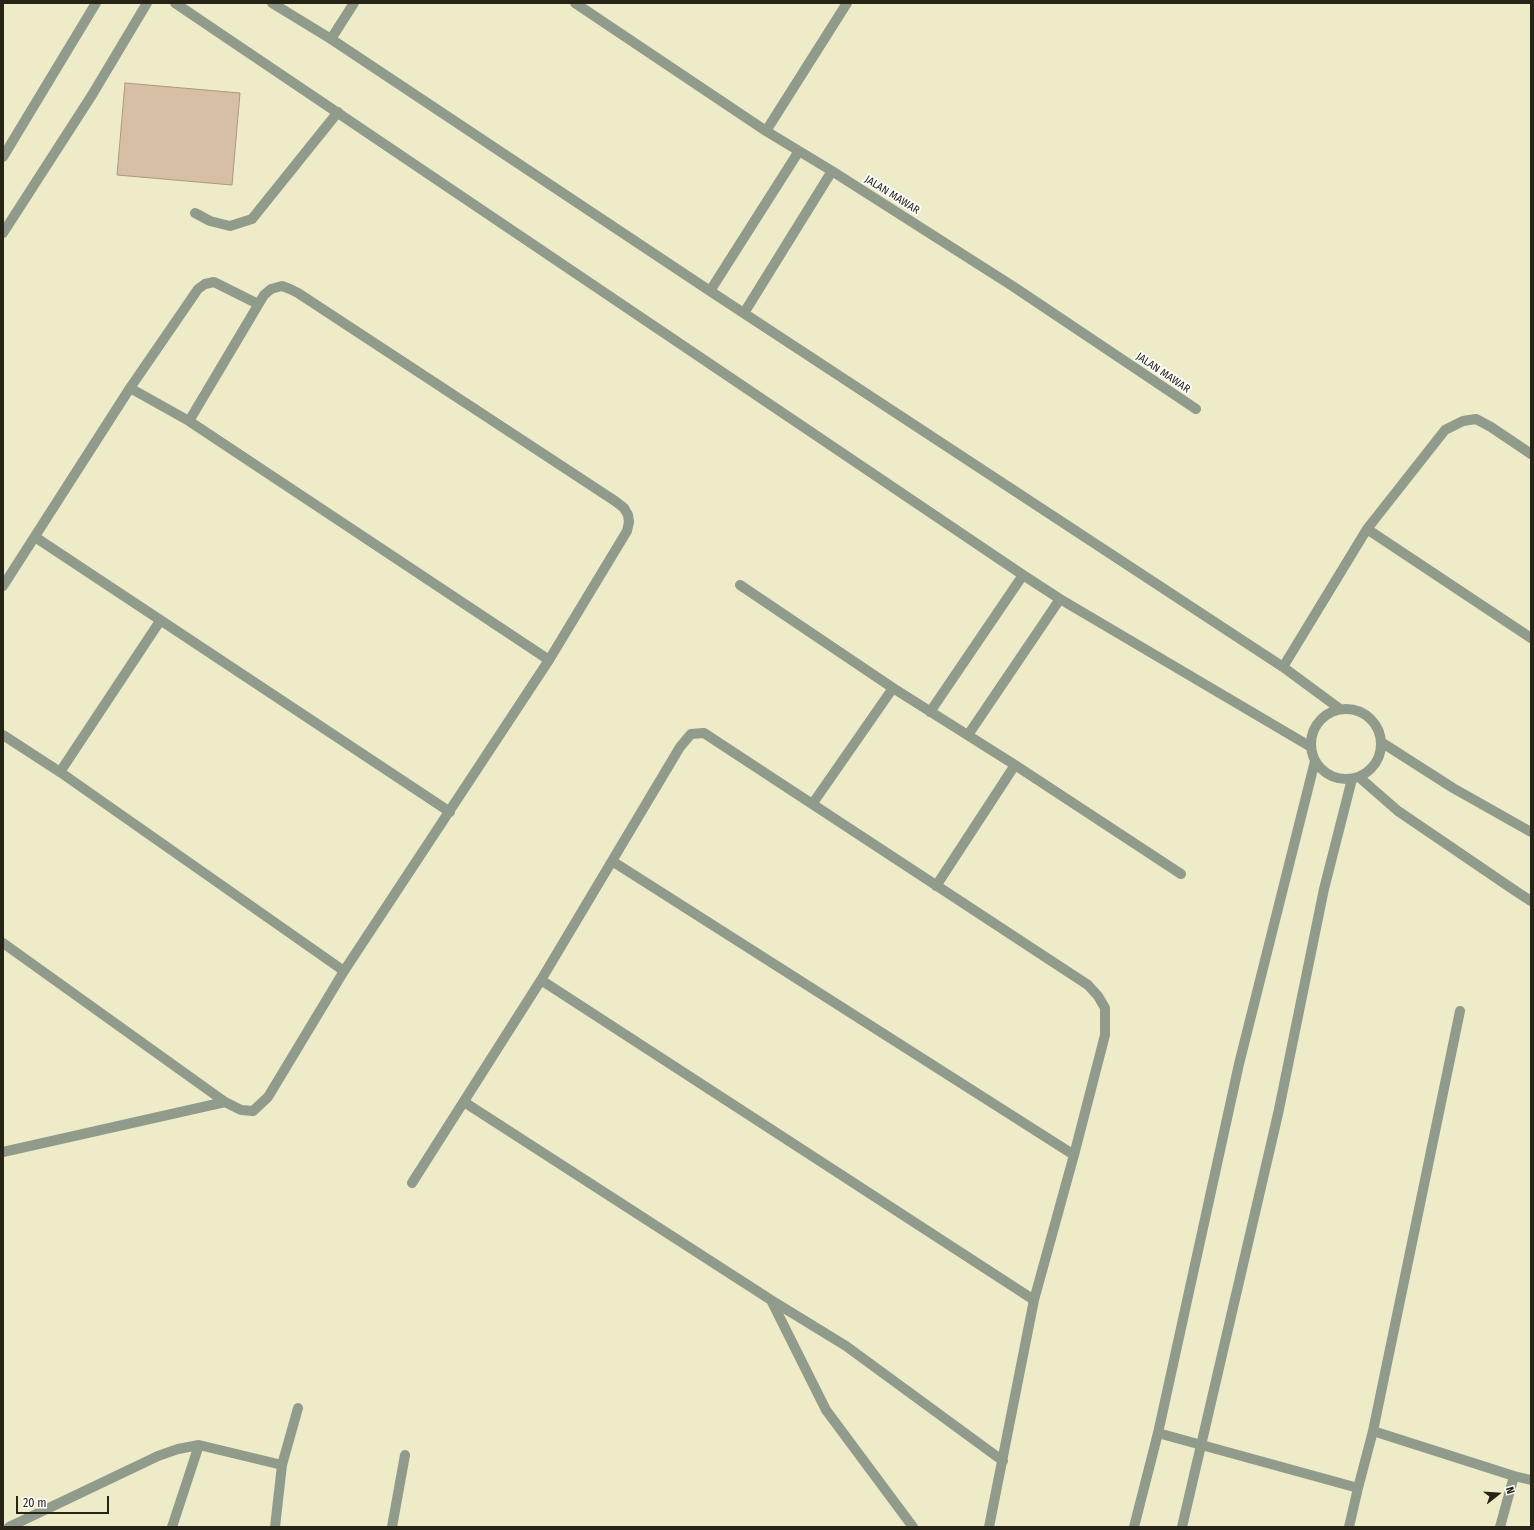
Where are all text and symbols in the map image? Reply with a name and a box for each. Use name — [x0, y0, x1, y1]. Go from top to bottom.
street label: JALAN MAWAR — [862, 173, 922, 217]
street label: JALAN MAWAR — [1133, 350, 1193, 396]
north arrow — [1478, 1474, 1518, 1514]
text: N — [1503, 1485, 1517, 1495]
scale bar — [18, 1488, 111, 1514]
text: 20 m — [23, 1496, 47, 1510]

